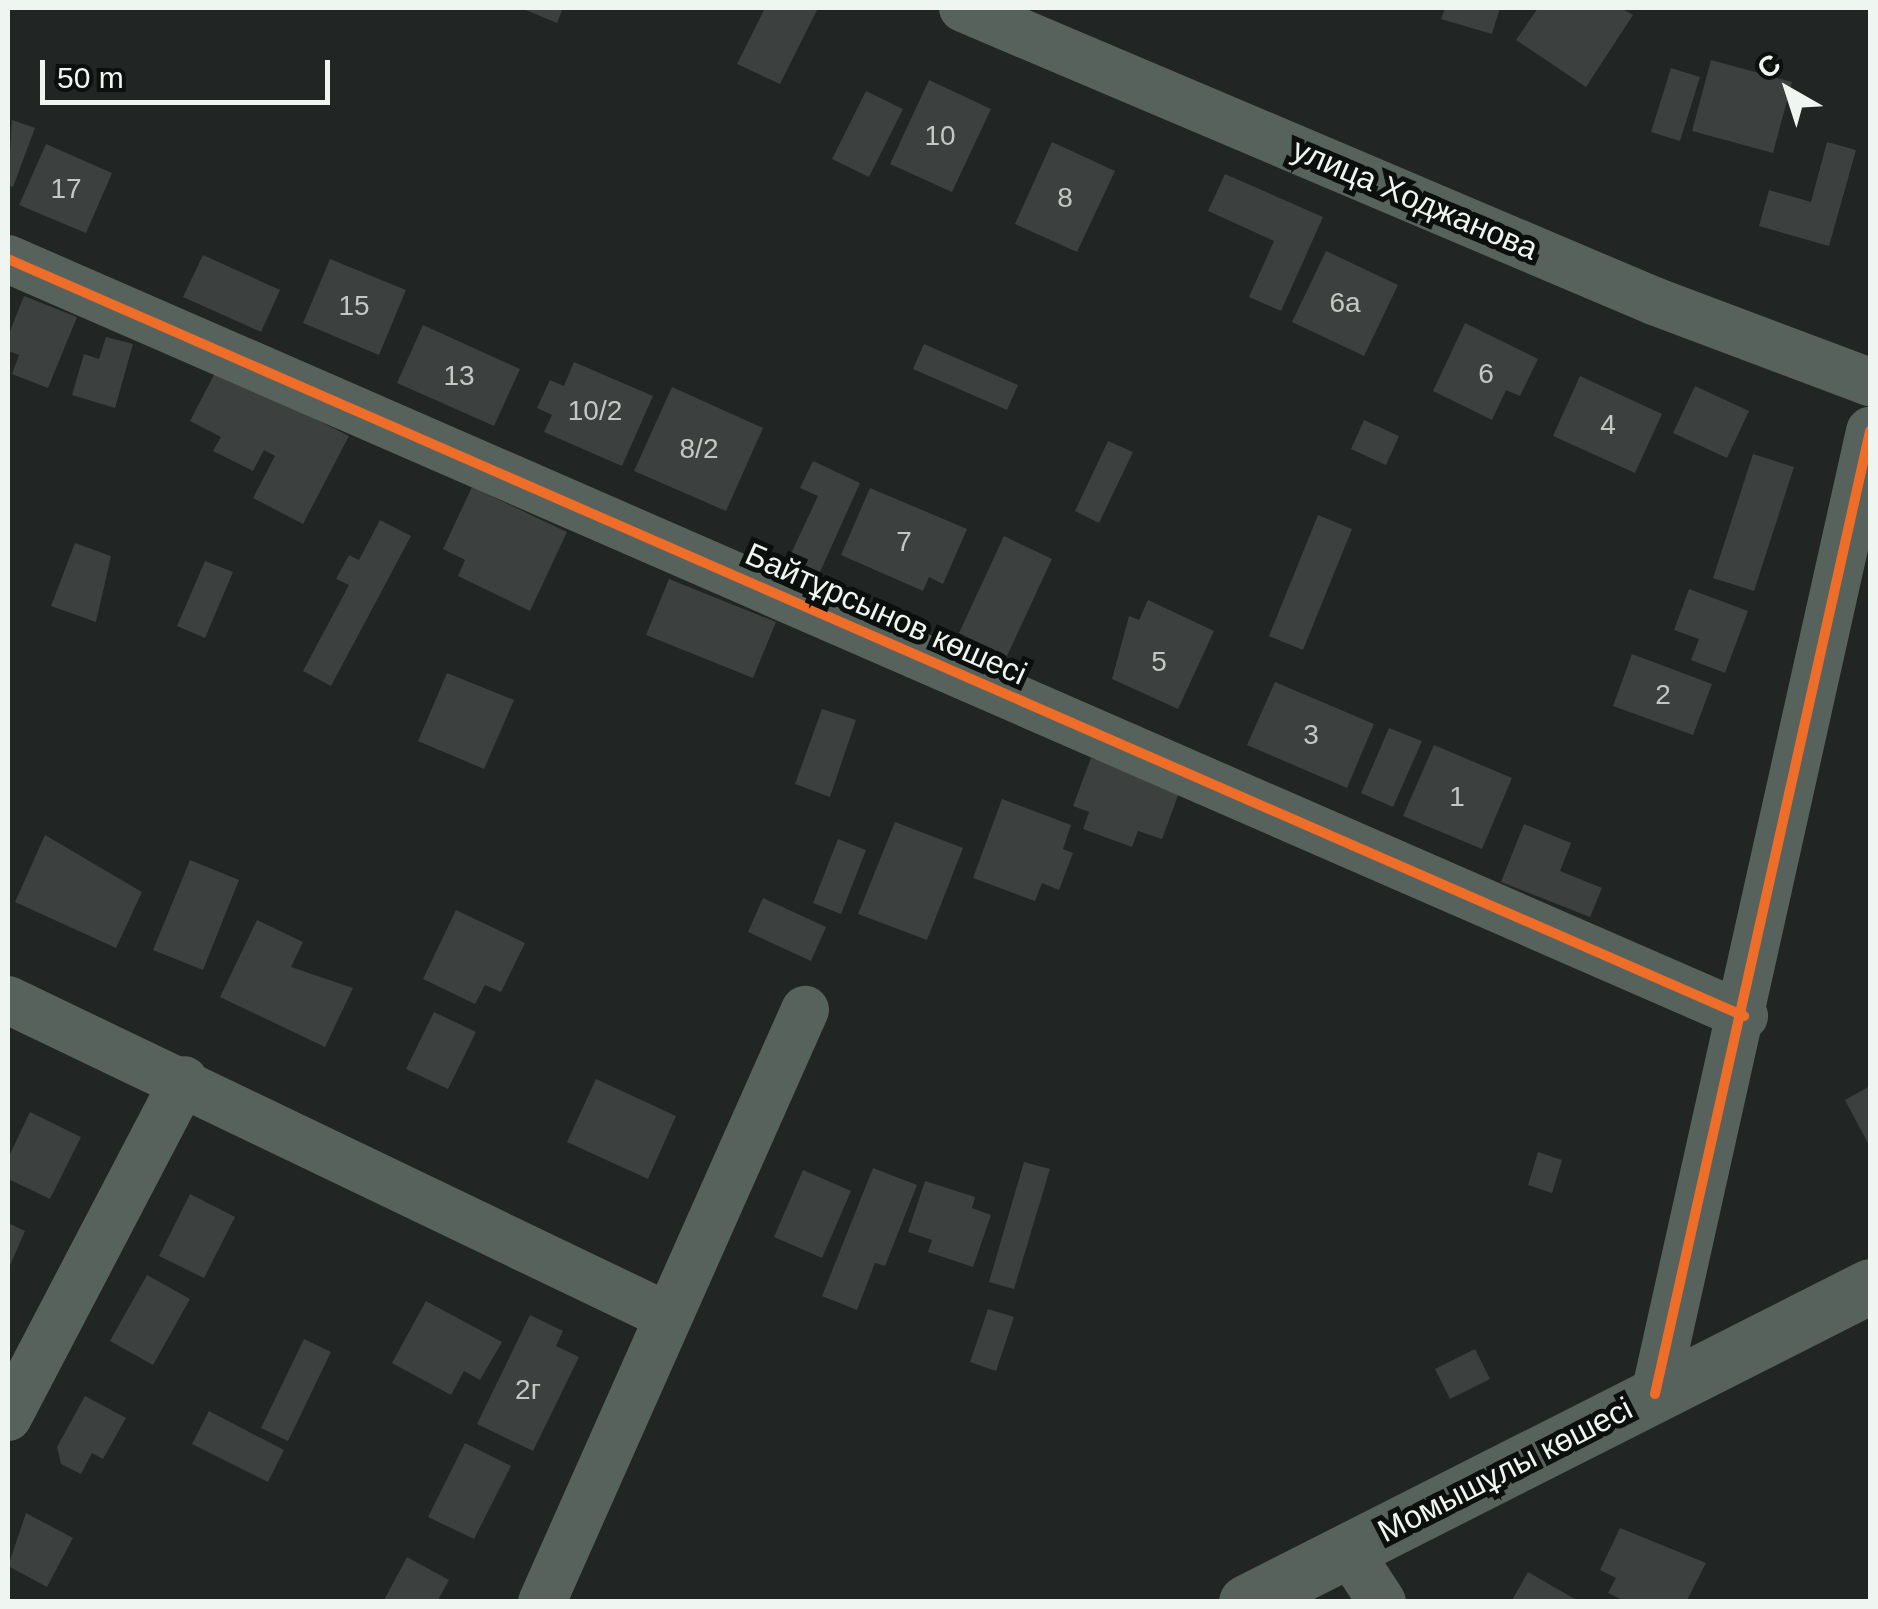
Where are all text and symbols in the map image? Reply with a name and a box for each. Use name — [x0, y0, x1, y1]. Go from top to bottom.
scale bar — [45, 40, 335, 102]
north arrow — [1738, 40, 1838, 140]
text: С — [1751, 48, 1786, 85]
text: 50 m — [57, 61, 124, 94]
house number: 10 — [924, 119, 956, 153]
street label: улица Ходжанова — [1287, 130, 1543, 268]
house number: 17 — [50, 172, 82, 206]
house number: 8 — [1057, 181, 1073, 215]
house number: 6а — [1329, 286, 1361, 320]
house number: 15 — [338, 289, 370, 323]
house number: 6 — [1478, 357, 1494, 391]
house number: 13 — [443, 359, 475, 393]
house number: 10/2 — [568, 394, 622, 428]
house number: 4 — [1600, 408, 1616, 442]
house number: 8/2 — [680, 432, 718, 466]
house number: 7 — [896, 525, 912, 559]
street label: Байтұрсынов көшесі — [739, 535, 1033, 693]
house number: 5 — [1151, 645, 1167, 679]
house number: 2 — [1655, 678, 1671, 712]
house number: 3 — [1303, 718, 1319, 752]
house number: 1 — [1449, 780, 1465, 814]
house number: 2г — [515, 1373, 541, 1407]
street label: Момышұлы көшесі — [1371, 1389, 1639, 1551]

